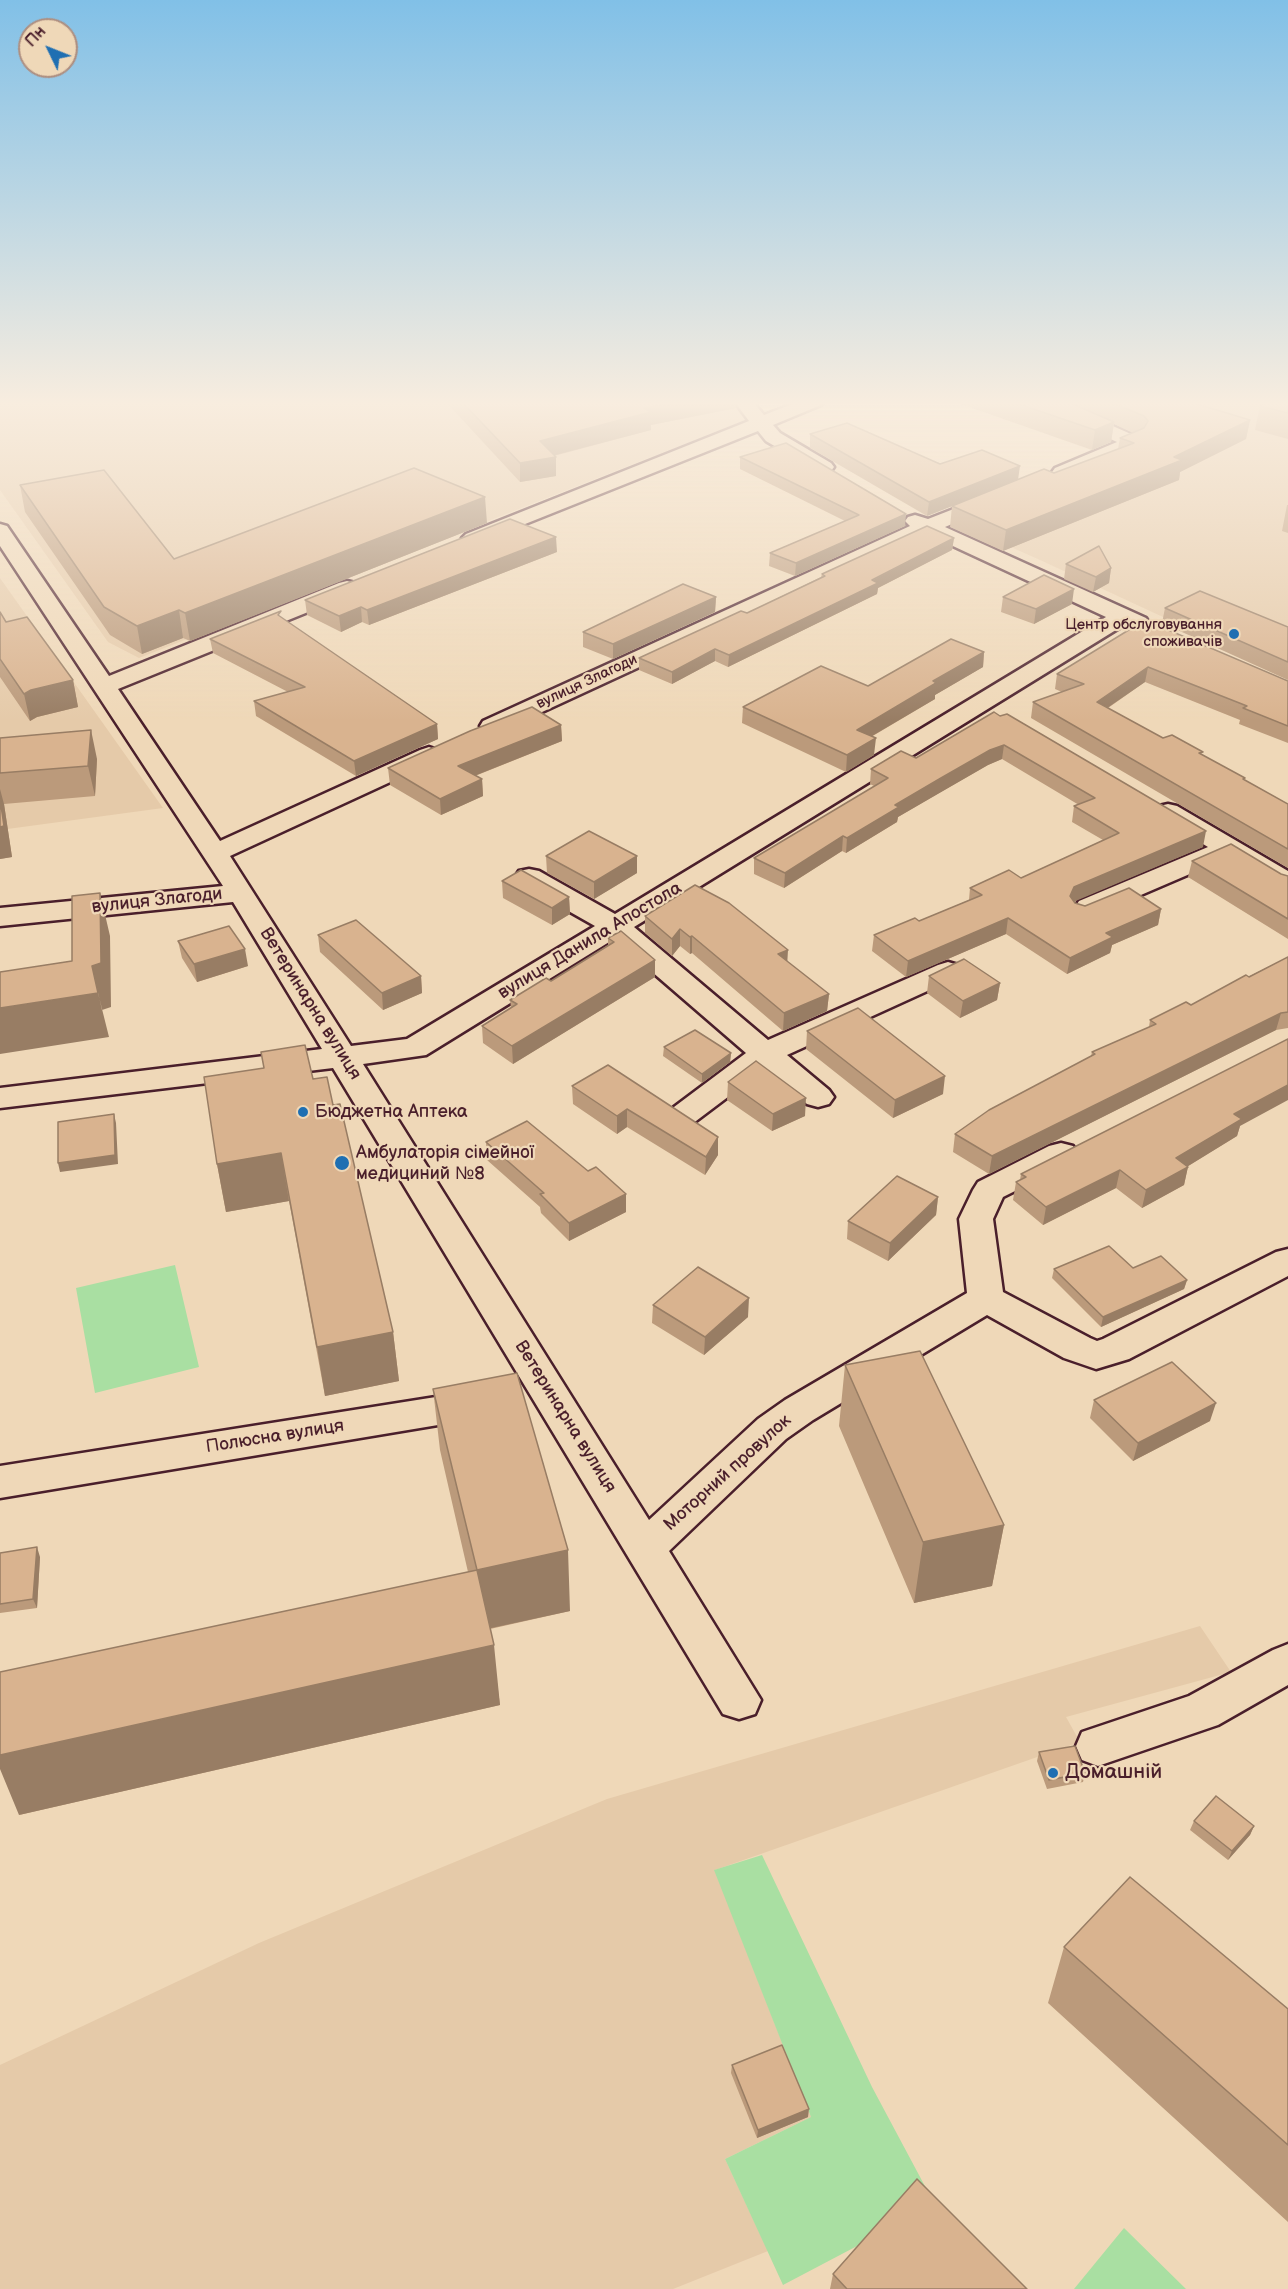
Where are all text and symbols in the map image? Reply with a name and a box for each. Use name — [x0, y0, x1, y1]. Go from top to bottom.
north arrow — [18, 18, 78, 78]
text: Пн — [22, 22, 50, 51]
place label: Центр обслуговування споживачів — [1065, 616, 1222, 651]
marker: Центр обслуговування споживачів — [1227, 627, 1241, 641]
street label: вулиця Злагоди — [534, 651, 640, 713]
street label: вулиця Данила Апостола — [494, 878, 686, 1004]
street label: вулиця Злагоди — [91, 883, 223, 919]
street label: Ветеринарна вулиця — [254, 924, 366, 1084]
place label: Бюджетна Аптека — [315, 1101, 468, 1123]
marker: Бюджетна Аптека — [296, 1105, 310, 1119]
place label: Амбулаторія сімейної медициний №8 — [356, 1142, 534, 1184]
marker: Амбулаторія сімейної медициний №8 — [333, 1154, 351, 1172]
street label: Ветеринарна вулиця — [509, 1337, 621, 1497]
street label: Моторний провулок — [660, 1410, 796, 1536]
street label: Полюсна вулиця — [204, 1415, 346, 1459]
place label: Домашній — [1065, 1760, 1162, 1786]
marker: Домашній — [1046, 1766, 1060, 1780]

